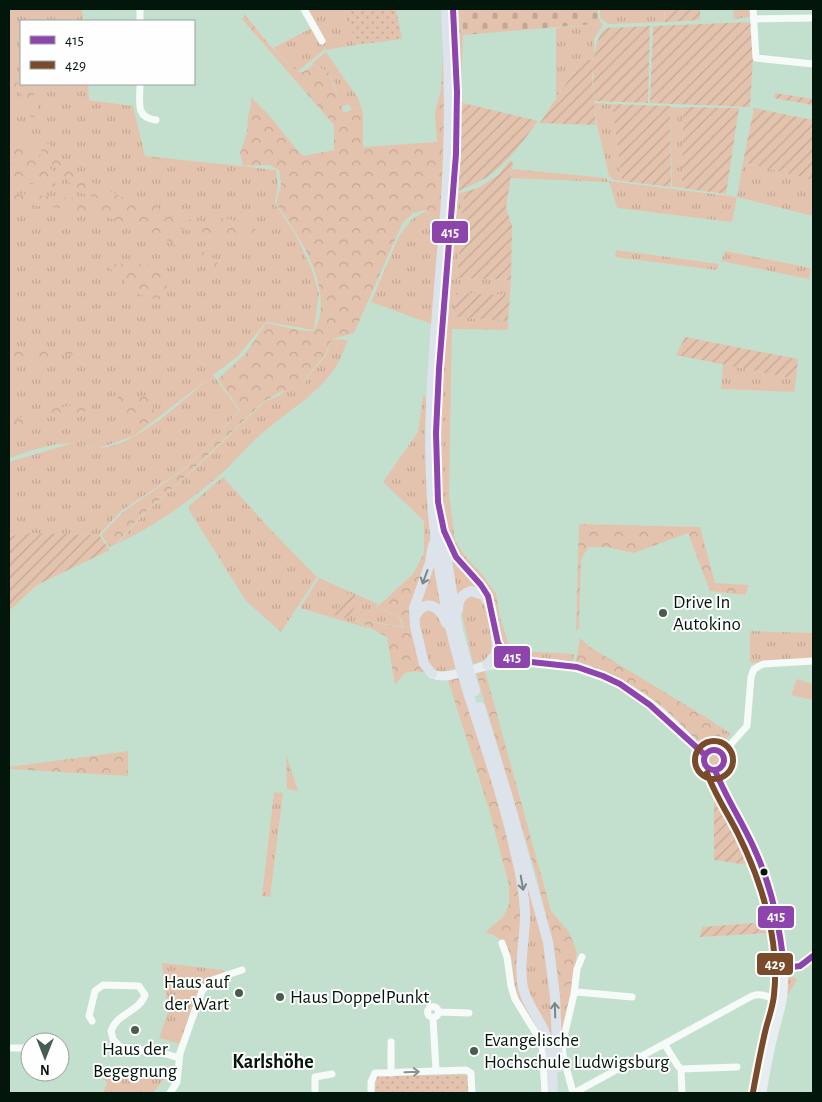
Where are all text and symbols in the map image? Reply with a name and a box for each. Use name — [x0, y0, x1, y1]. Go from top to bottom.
legend — [20, 20, 195, 85]
text: 415 — [65, 33, 84, 48]
text: 429 — [65, 58, 86, 73]
line badge: 415 — [431, 220, 469, 244]
text: 415 — [441, 226, 459, 240]
one-way arrow — [420, 568, 429, 584]
place label: Drive In Autokino — [673, 593, 741, 634]
marker: Drive In Autokino — [657, 607, 669, 619]
line badge: 415 — [493, 645, 531, 669]
text: 415 — [503, 651, 521, 665]
unlabelled marker — [759, 867, 769, 877]
one-way arrow — [517, 875, 527, 891]
line badge: 415 — [757, 905, 795, 929]
text: 415 — [767, 910, 785, 924]
line badge: 429 — [756, 952, 794, 976]
text: 429 — [765, 958, 785, 972]
place label: Haus auf der Wart — [164, 973, 230, 1014]
marker: Haus auf der Wart — [233, 987, 245, 999]
place label: Haus DoppelPunkt — [290, 988, 429, 1007]
marker: Haus DoppelPunkt — [274, 991, 286, 1003]
one-way arrow — [550, 1002, 560, 1018]
marker: Haus der Begegnung — [129, 1024, 141, 1036]
place label: Evangelische Hochschule Ludwigsburg — [484, 1031, 670, 1072]
north arrow — [20, 1032, 70, 1082]
place label: Haus der Begegnung — [93, 1040, 178, 1081]
marker: Evangelische Hochschule Ludwigsburg — [468, 1045, 480, 1057]
district label: Karlshöhe — [232, 1052, 314, 1072]
text: N — [40, 1062, 50, 1076]
one-way arrow — [404, 1068, 420, 1077]

